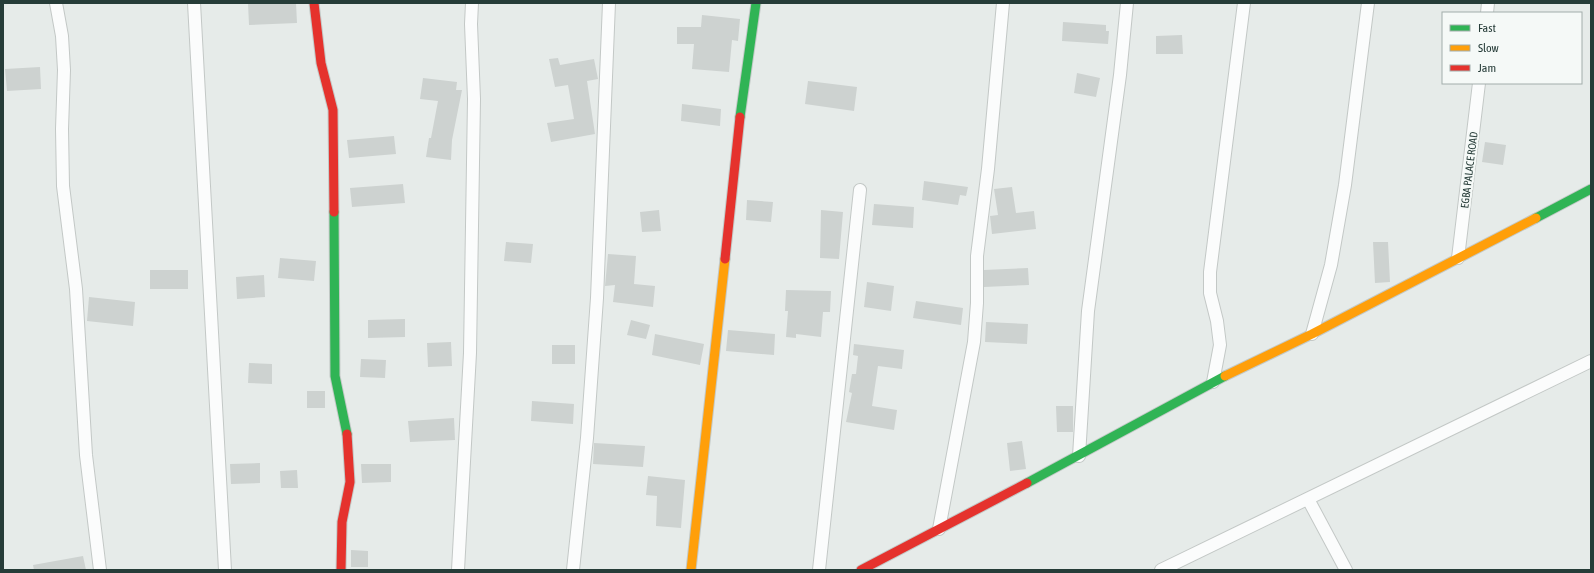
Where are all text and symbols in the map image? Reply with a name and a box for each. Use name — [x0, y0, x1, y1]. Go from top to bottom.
legend — [1442, 12, 1582, 84]
text: Fast — [1478, 21, 1496, 35]
text: Slow — [1478, 41, 1499, 55]
text: Jam — [1478, 61, 1496, 75]
street label: EGBA PALACE ROAD — [1458, 131, 1480, 209]

